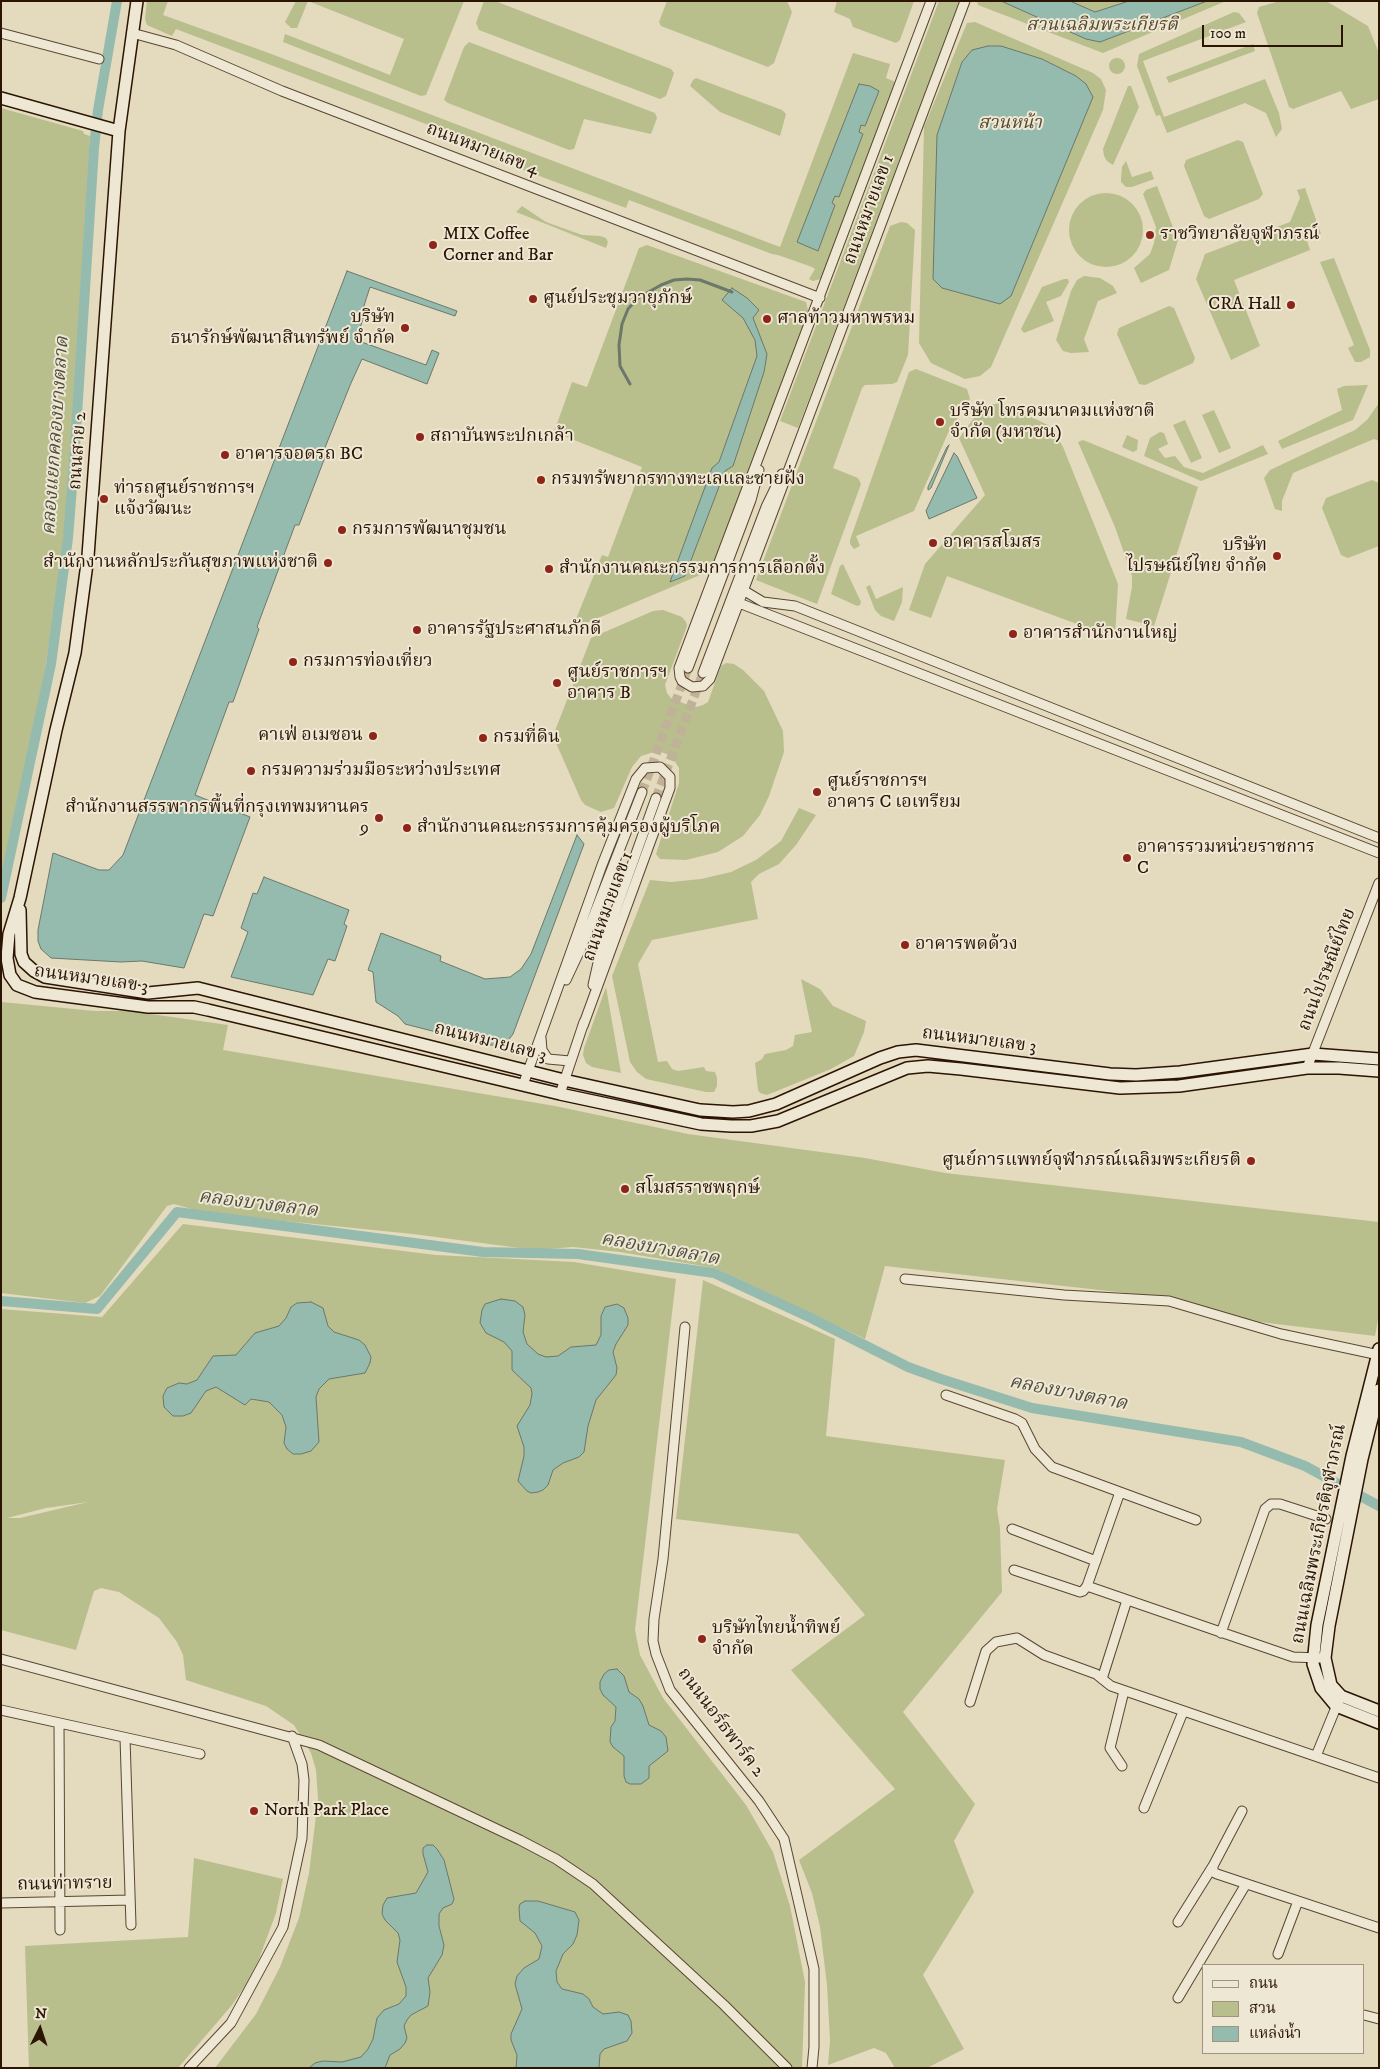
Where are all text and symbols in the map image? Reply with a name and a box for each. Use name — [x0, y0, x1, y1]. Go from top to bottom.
park label: สวนเฉลิมพระเกียรติ — [1026, 15, 1178, 37]
scale bar — [1205, 15, 1346, 47]
text: 100 m — [1210, 24, 1246, 43]
park label: สวนหน้า — [978, 113, 1042, 135]
street label: ถนนหมายเลข 4 — [423, 119, 541, 181]
street label: ถนนหมายเลข 1 — [840, 152, 900, 268]
place label: MIX Coffee Corner and Bar — [443, 224, 553, 266]
place label: ราชวิทยาลัยจุฬาภรณ์ — [1160, 224, 1320, 246]
marker: ราชวิทยาลัยจุฬาภรณ์ — [1144, 229, 1156, 241]
marker: MIX Coffee Corner and Bar — [427, 239, 439, 251]
place label: ศูนย์ประชุมวายุภักษ์ — [543, 288, 692, 310]
marker: ศูนย์ประชุมวายุภักษ์ — [527, 293, 539, 305]
place label: CRA Hall — [1208, 294, 1281, 316]
marker: CRA Hall — [1285, 299, 1297, 311]
place label: บริษัท ธนารักษ์พัฒนาสินทรัพย์ จำกัด — [170, 307, 395, 350]
place label: ศาลท้าวมหาพรหม — [777, 308, 915, 330]
marker: ศาลท้าวมหาพรหม — [761, 313, 773, 325]
marker: บริษัท ธนารักษ์พัฒนาสินทรัพย์ จำกัด — [399, 322, 411, 334]
water label: คลองแยกคลองบางตลาด — [39, 336, 75, 536]
place label: บริษัท โทรคมนาคมแห่งชาติ จำกัด (มหาชน) — [950, 401, 1155, 444]
street label: ถนนสาย 2 — [66, 411, 92, 491]
marker: บริษัท โทรคมนาคมแห่งชาติ จำกัด (มหาชน) — [934, 416, 946, 428]
place label: สถาบันพระปกเกล้า — [430, 426, 574, 448]
marker: สถาบันพระปกเกล้า — [414, 431, 426, 443]
place label: อาคารจอดรถ BC — [235, 444, 363, 466]
marker: อาคารจอดรถ BC — [219, 449, 231, 461]
place label: กรมทรัพยากรทางทะเลและชายฝั่ง — [551, 469, 805, 491]
marker: กรมทรัพยากรทางทะเลและชายฝั่ง — [535, 474, 547, 486]
place label: ท่ารถศูนย์ราชการฯ แจ้งวัฒนะ — [114, 478, 255, 520]
marker: ท่ารถศูนย์ราชการฯ แจ้งวัฒนะ — [98, 493, 110, 505]
place label: กรมการพัฒนาชุมชน — [352, 519, 506, 541]
marker: กรมการพัฒนาชุมชน — [336, 524, 348, 536]
place label: อาคารสโมสร — [943, 532, 1041, 554]
place label: บริษัท ไปรษณีย์ไทย จำกัด — [1127, 535, 1267, 578]
marker: อาคารสโมสร — [927, 537, 939, 549]
marker: บริษัท ไปรษณีย์ไทย จำกัด — [1271, 550, 1283, 562]
place label: สำนักงานหลักประกันสุขภาพแห่งชาติ — [43, 552, 318, 574]
marker: สำนักงานหลักประกันสุขภาพแห่งชาติ — [322, 557, 334, 569]
place label: สำนักงานคณะกรรมการการเลือกตั้ง — [559, 558, 825, 580]
marker: สำนักงานคณะกรรมการการเลือกตั้ง — [543, 563, 555, 575]
place label: อาคารรัฐประศาสนภักดี — [427, 619, 601, 641]
place label: อาคารสำนักงานใหญ่ — [1023, 623, 1177, 645]
marker: อาคารรัฐประศาสนภักดี — [411, 624, 423, 636]
marker: อาคารสำนักงานใหญ่ — [1007, 628, 1019, 640]
place label: กรมการท่องเที่ยว — [303, 651, 433, 673]
marker: กรมการท่องเที่ยว — [287, 656, 299, 668]
place label: ศูนย์ราชการฯ อาคาร B — [567, 662, 668, 704]
marker: ศูนย์ราชการฯ อาคาร B — [551, 677, 563, 689]
place label: คาเฟ่ อเมซอน — [258, 725, 363, 747]
place label: กรมที่ดิน — [493, 727, 560, 749]
marker: คาเฟ่ อเมซอน — [367, 730, 379, 742]
marker: กรมที่ดิน — [477, 732, 489, 744]
place label: กรมความร่วมมือระหว่างประเทศ — [261, 760, 501, 782]
marker: กรมความร่วมมือระหว่างประเทศ — [245, 765, 257, 777]
place label: ศูนย์ราชการฯ อาคาร C เอเทรียม — [827, 771, 961, 814]
marker: ศูนย์ราชการฯ อาคาร C เอเทรียม — [811, 786, 823, 798]
place label: สำนักงานสรรพากรพื้นที่กรุงเทพมหานคร 9 — [65, 797, 369, 840]
marker: สำนักงานสรรพากรพื้นที่กรุงเทพมหานคร 9 — [373, 812, 385, 824]
place label: สำนักงานคณะกรรมการคุ้มครองผู้บริโภค — [417, 817, 720, 839]
marker: สำนักงานคณะกรรมการคุ้มครองผู้บริโภค — [401, 822, 413, 834]
place label: อาคารรวมหน่วยราชการ C — [1137, 837, 1315, 880]
street label: ถนนหมายเลข 1 — [579, 849, 639, 965]
marker: อาคารรวมหน่วยราชการ C — [1121, 852, 1133, 864]
street label: ถนนไปรษณีย์ไทย — [1295, 906, 1361, 1034]
place label: อาคารพดด้วง — [915, 934, 1018, 956]
marker: อาคารพดด้วง — [899, 939, 911, 951]
street label: ถนนหมายเลข 3 — [33, 961, 149, 999]
street label: ถนนหมายเลข 3 — [432, 1019, 548, 1067]
street label: ถนนหมายเลข 3 — [921, 1023, 1037, 1059]
place label: ศูนย์การแพทย์จุฬาภรณ์เฉลิมพระเกียรติ — [942, 1150, 1241, 1172]
marker: ศูนย์การแพทย์จุฬาภรณ์เฉลิมพระเกียรติ — [1245, 1155, 1257, 1167]
place label: สโมสรราชพฤกษ์ — [635, 1178, 760, 1200]
marker: สโมสรราชพฤกษ์ — [619, 1183, 631, 1195]
water label: คลองบางตลาด — [197, 1186, 319, 1224]
water label: คลองบางตลาด — [599, 1228, 721, 1272]
water label: คลองบางตลาด — [1007, 1371, 1129, 1417]
street label: ถนนเฉลิมพระเกียรติจุฬาภรณ์ — [1288, 1422, 1352, 1646]
place label: บริษัทไทยน้ำทิพย์ จำกัด — [712, 1618, 840, 1660]
marker: บริษัทไทยน้ำทิพย์ จำกัด — [696, 1633, 708, 1645]
street label: ถนนนอร์ธพาร์ค 2 — [672, 1664, 768, 1782]
place label: North Park Place — [264, 1800, 389, 1822]
marker: North Park Place — [248, 1805, 260, 1817]
street label: ถนนท่าทราย — [17, 1873, 113, 1897]
legend — [1202, 1964, 1365, 2054]
text: ถนน — [1249, 1974, 1278, 1993]
text: สวน — [1249, 1999, 1276, 2018]
north arrow — [15, 2004, 65, 2054]
text: N — [35, 2005, 47, 2023]
text: แหล่งน้ำ — [1249, 2024, 1301, 2043]

